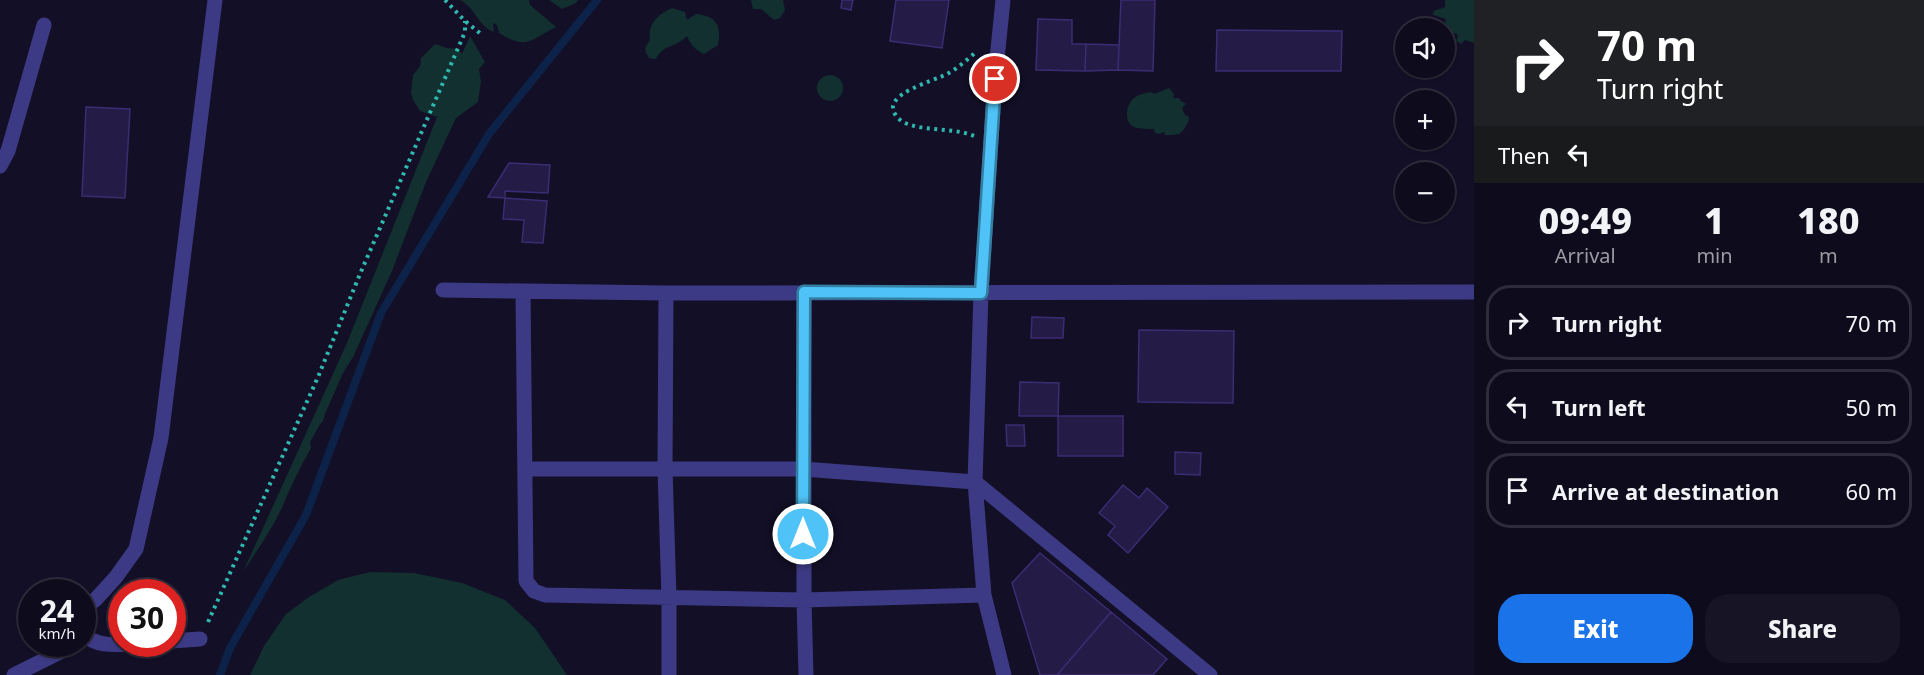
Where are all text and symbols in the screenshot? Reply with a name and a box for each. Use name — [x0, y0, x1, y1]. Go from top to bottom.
text: 70 m — [1597, 16, 1697, 73]
map controls — [1395, 18, 1455, 222]
button: sound — [1395, 18, 1455, 78]
icon: right — [1498, 24, 1576, 102]
pin — [969, 53, 1020, 104]
icon: arrive — [978, 62, 1011, 95]
text: Turn right — [1597, 70, 1723, 107]
button: + — [1395, 90, 1455, 150]
icon: left — [1562, 138, 1595, 171]
text: Then — [1498, 140, 1550, 170]
button: − — [1395, 162, 1455, 222]
text: 09:49 — [1538, 196, 1632, 245]
text: 1 — [1704, 196, 1725, 245]
text: 180 — [1797, 196, 1860, 245]
text: Arrival — [1555, 242, 1616, 269]
text: min — [1696, 242, 1733, 269]
text: m — [1819, 242, 1838, 269]
icon: right — [1501, 306, 1534, 339]
text: Turn right — [1552, 308, 1662, 338]
text: 70 m — [1846, 308, 1897, 338]
icon: left — [1501, 390, 1534, 423]
text: Turn left — [1552, 392, 1646, 422]
text: 50 m — [1846, 392, 1897, 422]
icon: arrive — [1501, 474, 1534, 507]
text: Arrive at destination — [1552, 476, 1779, 506]
text: 60 m — [1846, 476, 1897, 506]
position arrow — [771, 502, 835, 566]
speed limit sign: 30 — [108, 579, 186, 657]
text: 24 — [40, 590, 74, 631]
button: Exit — [1498, 594, 1693, 663]
button: Share — [1705, 594, 1900, 663]
text: km/h — [39, 623, 75, 643]

